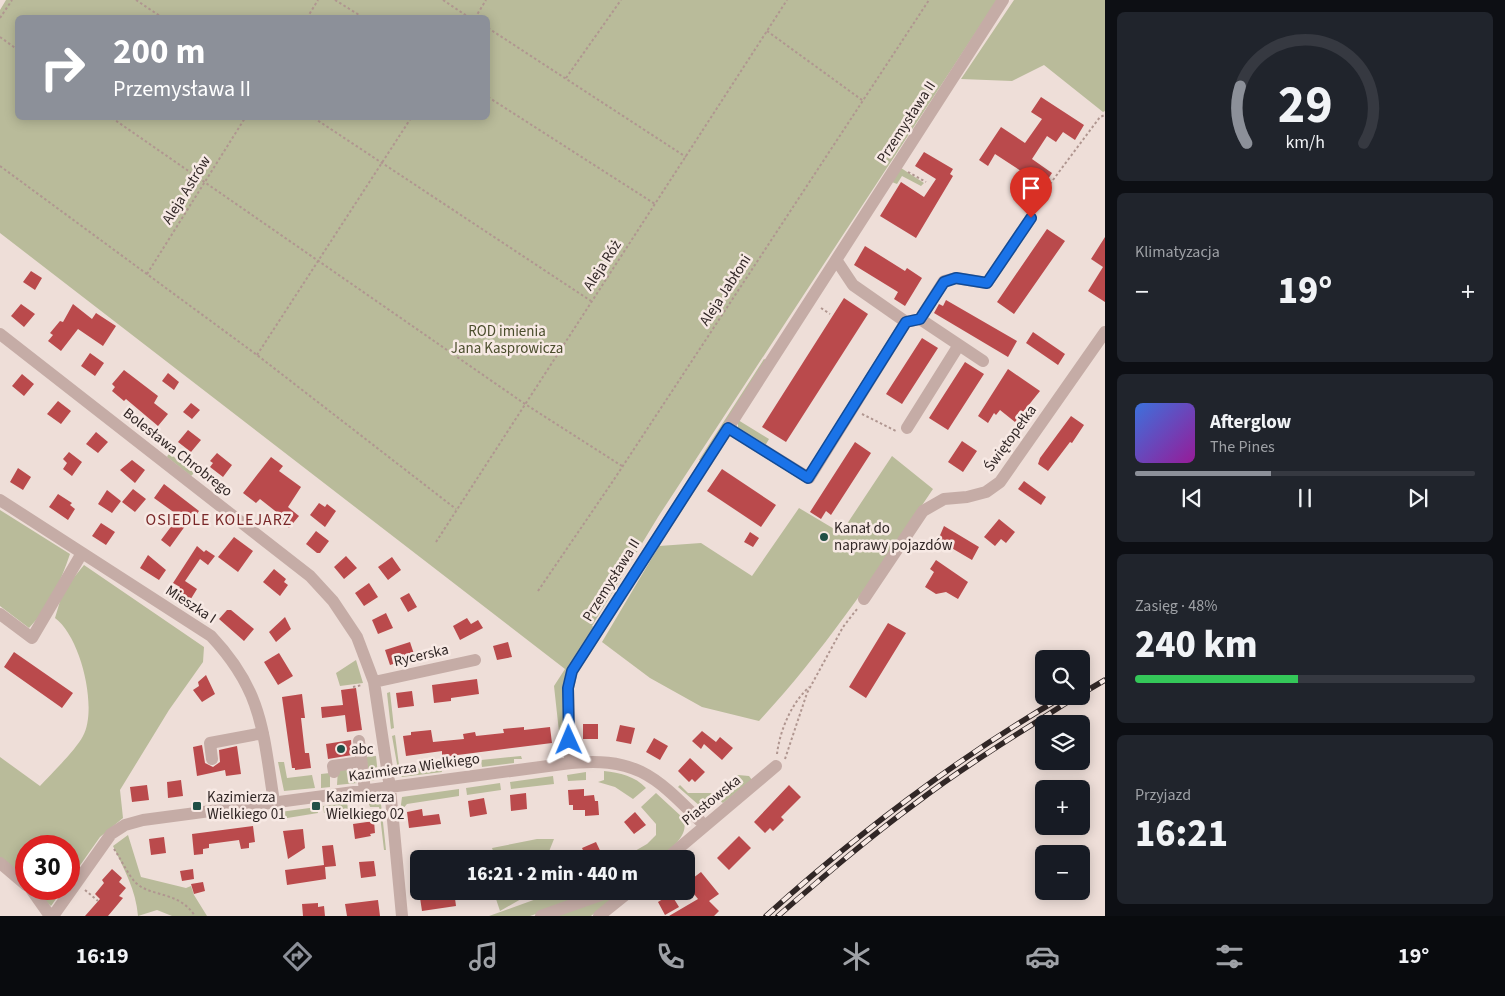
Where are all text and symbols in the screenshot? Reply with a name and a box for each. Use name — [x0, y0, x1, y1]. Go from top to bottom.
text: 200 m — [113, 27, 205, 77]
icon: right — [30, 35, 95, 100]
text: 29 — [1278, 69, 1332, 143]
text: Przemysława II — [113, 73, 251, 105]
street label: Przemysława II — [872, 77, 941, 167]
text: km/h — [1285, 130, 1325, 155]
street label: Aleja Astrów — [157, 152, 216, 229]
pin — [1010, 167, 1052, 218]
icon: arrive — [1017, 174, 1045, 202]
street label: Aleja Róż — [578, 236, 627, 295]
text: Klimatyzacja — [1135, 241, 1220, 263]
street label: Aleja Jabłoni — [694, 250, 756, 330]
text: 19° — [1278, 264, 1332, 318]
text: − — [1135, 272, 1149, 312]
text: + — [1461, 272, 1475, 312]
park label: ROD imienia Jana Kasprowicza — [451, 321, 563, 359]
street label: Świętopełka — [979, 401, 1042, 476]
street label: Bolesława Chrobrego — [119, 403, 237, 502]
text: Afterglow — [1210, 409, 1291, 436]
text: The Pines — [1210, 436, 1275, 458]
icon: previous — [1178, 484, 1206, 512]
icon: pause — [1291, 484, 1319, 512]
icon: next — [1404, 484, 1432, 512]
district label: OSIEDLE KOLEJARZ — [146, 509, 292, 531]
place label: Kanał do naprawy pojazdów — [834, 518, 953, 556]
marker: Kanał do naprawy pojazdów — [818, 531, 830, 543]
street label: Przemysława II — [578, 535, 645, 626]
street label: Mieszka I — [161, 580, 220, 629]
text: Zasięg · 48% — [1135, 595, 1217, 617]
text: 240 km — [1135, 618, 1257, 672]
street label: Rycerska — [392, 639, 451, 672]
map controls — [1035, 650, 1090, 900]
button: search — [1035, 650, 1090, 705]
position arrow — [542, 713, 594, 765]
button: layers — [1035, 715, 1090, 770]
place label: abc — [351, 739, 374, 760]
marker: abc — [335, 743, 347, 755]
street label: Kazimierza Wielkiego — [347, 748, 481, 787]
street label: Piastowska — [677, 770, 745, 831]
button: + — [1035, 780, 1090, 835]
text: Przyjazd — [1135, 784, 1191, 806]
place label: Kazimierza Wielkiego 01 — [207, 787, 286, 825]
place label: Kazimierza Wielkiego 02 — [326, 787, 405, 825]
marker: Kazimierza Wielkiego 01 — [191, 800, 203, 812]
marker: Kazimierza Wielkiego 02 — [310, 800, 322, 812]
text: 16:21 — [1135, 807, 1228, 861]
speed limit sign: 30 — [15, 835, 80, 900]
button: − — [1035, 845, 1090, 900]
text: 16:21 · 2 min · 440 m — [467, 861, 638, 888]
icon: directions — [280, 939, 315, 974]
icon: music — [466, 939, 501, 974]
icon: phone — [653, 939, 688, 974]
icon: climate — [839, 939, 874, 974]
icon: car — [1025, 939, 1060, 974]
icon: filters — [1212, 939, 1247, 974]
text: 16:19 — [76, 940, 129, 972]
text: 19° — [1398, 940, 1429, 972]

